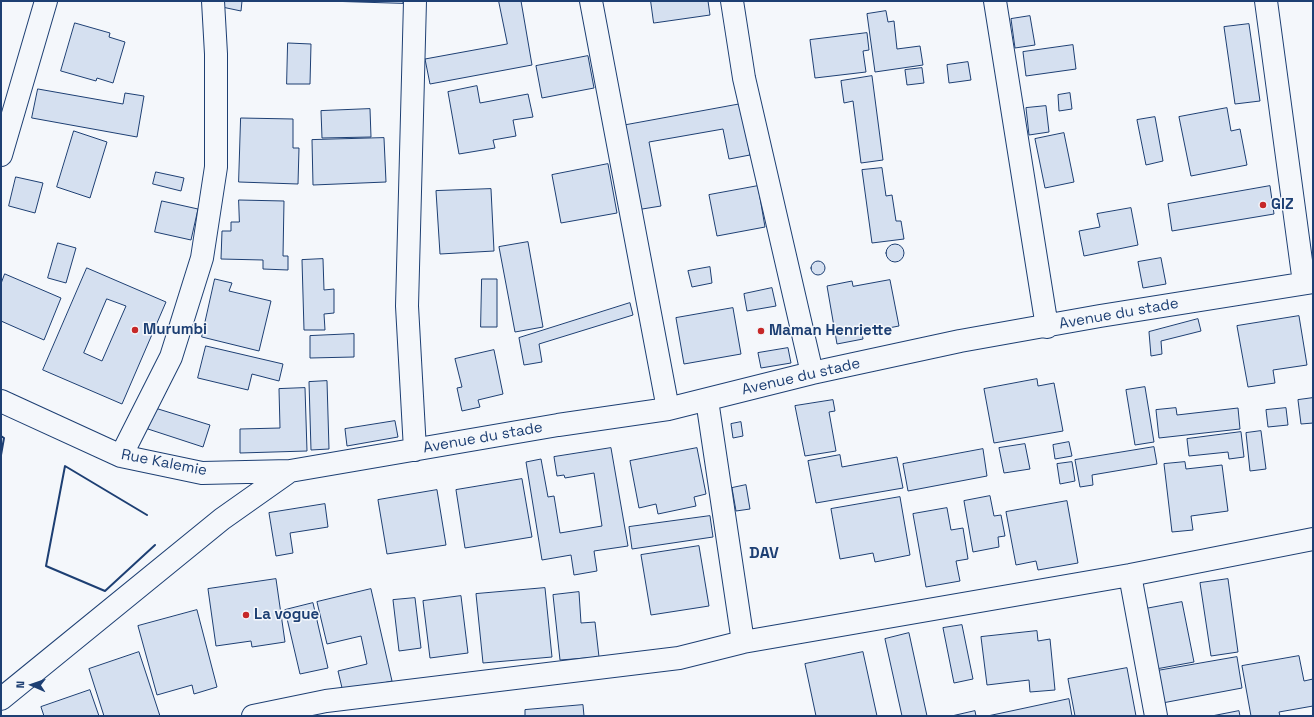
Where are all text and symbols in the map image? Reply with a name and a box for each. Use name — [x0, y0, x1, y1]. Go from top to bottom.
place label: GIZ — [1271, 196, 1294, 214]
marker: GIZ — [1258, 200, 1268, 210]
street label: Avenue du stade — [1058, 295, 1180, 333]
place label: Murumbi — [143, 321, 207, 339]
place label: Maman Henriette — [769, 322, 892, 340]
marker: Murumbi — [130, 325, 140, 335]
marker: Maman Henriette — [756, 326, 766, 336]
street label: Avenue du stade — [740, 355, 862, 399]
street label: Avenue du stade — [422, 419, 544, 457]
street label: Rue Kalemie — [120, 446, 208, 480]
district label: DAV — [749, 544, 779, 564]
place label: La vogue — [254, 606, 319, 624]
marker: La vogue — [241, 610, 251, 620]
north arrow — [12, 665, 52, 705]
text: N — [13, 681, 27, 689]

